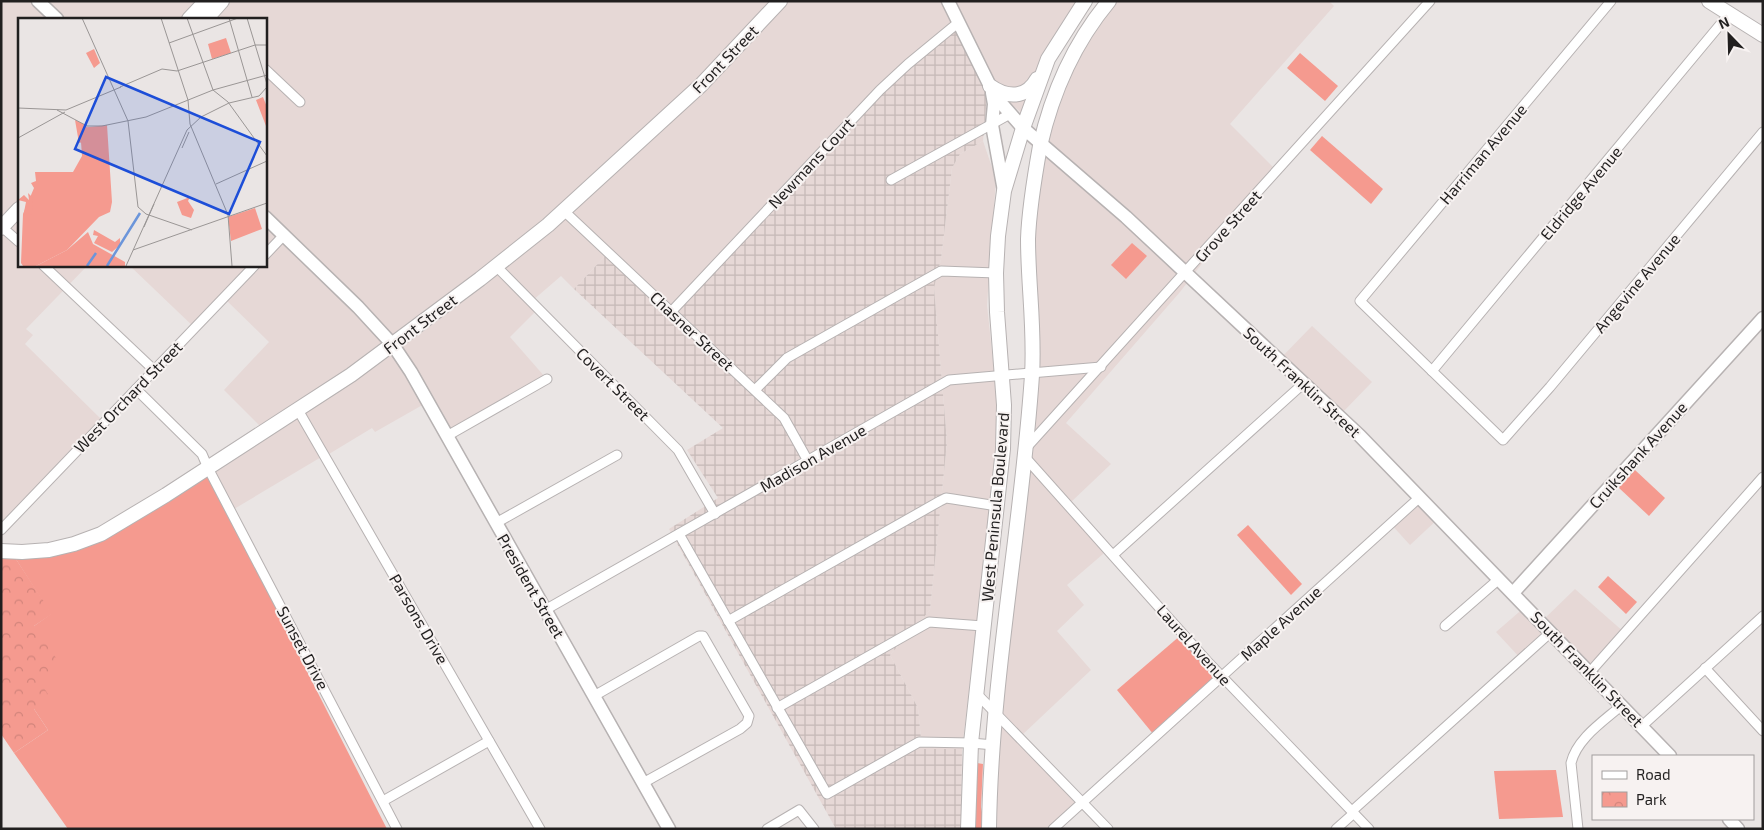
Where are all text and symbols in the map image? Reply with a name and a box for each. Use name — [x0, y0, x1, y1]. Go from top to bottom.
north arrow — [1704, 10, 1754, 60]
text: N — [1716, 13, 1732, 32]
inset map — [18, 18, 266, 266]
street label: Front Street — [688, 21, 762, 97]
street label: Harriman Avenue — [1435, 100, 1530, 208]
street label: Newmans Court — [764, 114, 857, 212]
street label: Eldridge Avenue — [1536, 142, 1625, 243]
street label: Grove Street — [1190, 186, 1265, 266]
street label: Angevine Avenue — [1590, 229, 1684, 336]
street label: Chasner Street — [647, 287, 738, 374]
street label: Front Street — [379, 290, 460, 357]
street label: South Franklin Street — [1240, 322, 1365, 441]
street label: West Orchard Street — [70, 337, 186, 456]
street label: Covert Street — [573, 343, 654, 424]
street label: Cruikshank Avenue — [1585, 397, 1691, 512]
street label: West Peninsula Boulevard — [977, 411, 1012, 603]
street label: Madison Avenue — [756, 420, 869, 496]
street label: President Street — [494, 530, 569, 641]
street label: Parsons Drive — [386, 570, 453, 667]
street label: Maple Avenue — [1236, 581, 1325, 664]
street label: Laurel Avenue — [1153, 600, 1236, 689]
street label: Sunset Drive — [274, 603, 333, 693]
street label: South Franklin Street — [1527, 607, 1647, 730]
legend — [1592, 755, 1754, 820]
text: Road — [1636, 765, 1671, 783]
text: Park — [1636, 790, 1667, 808]

